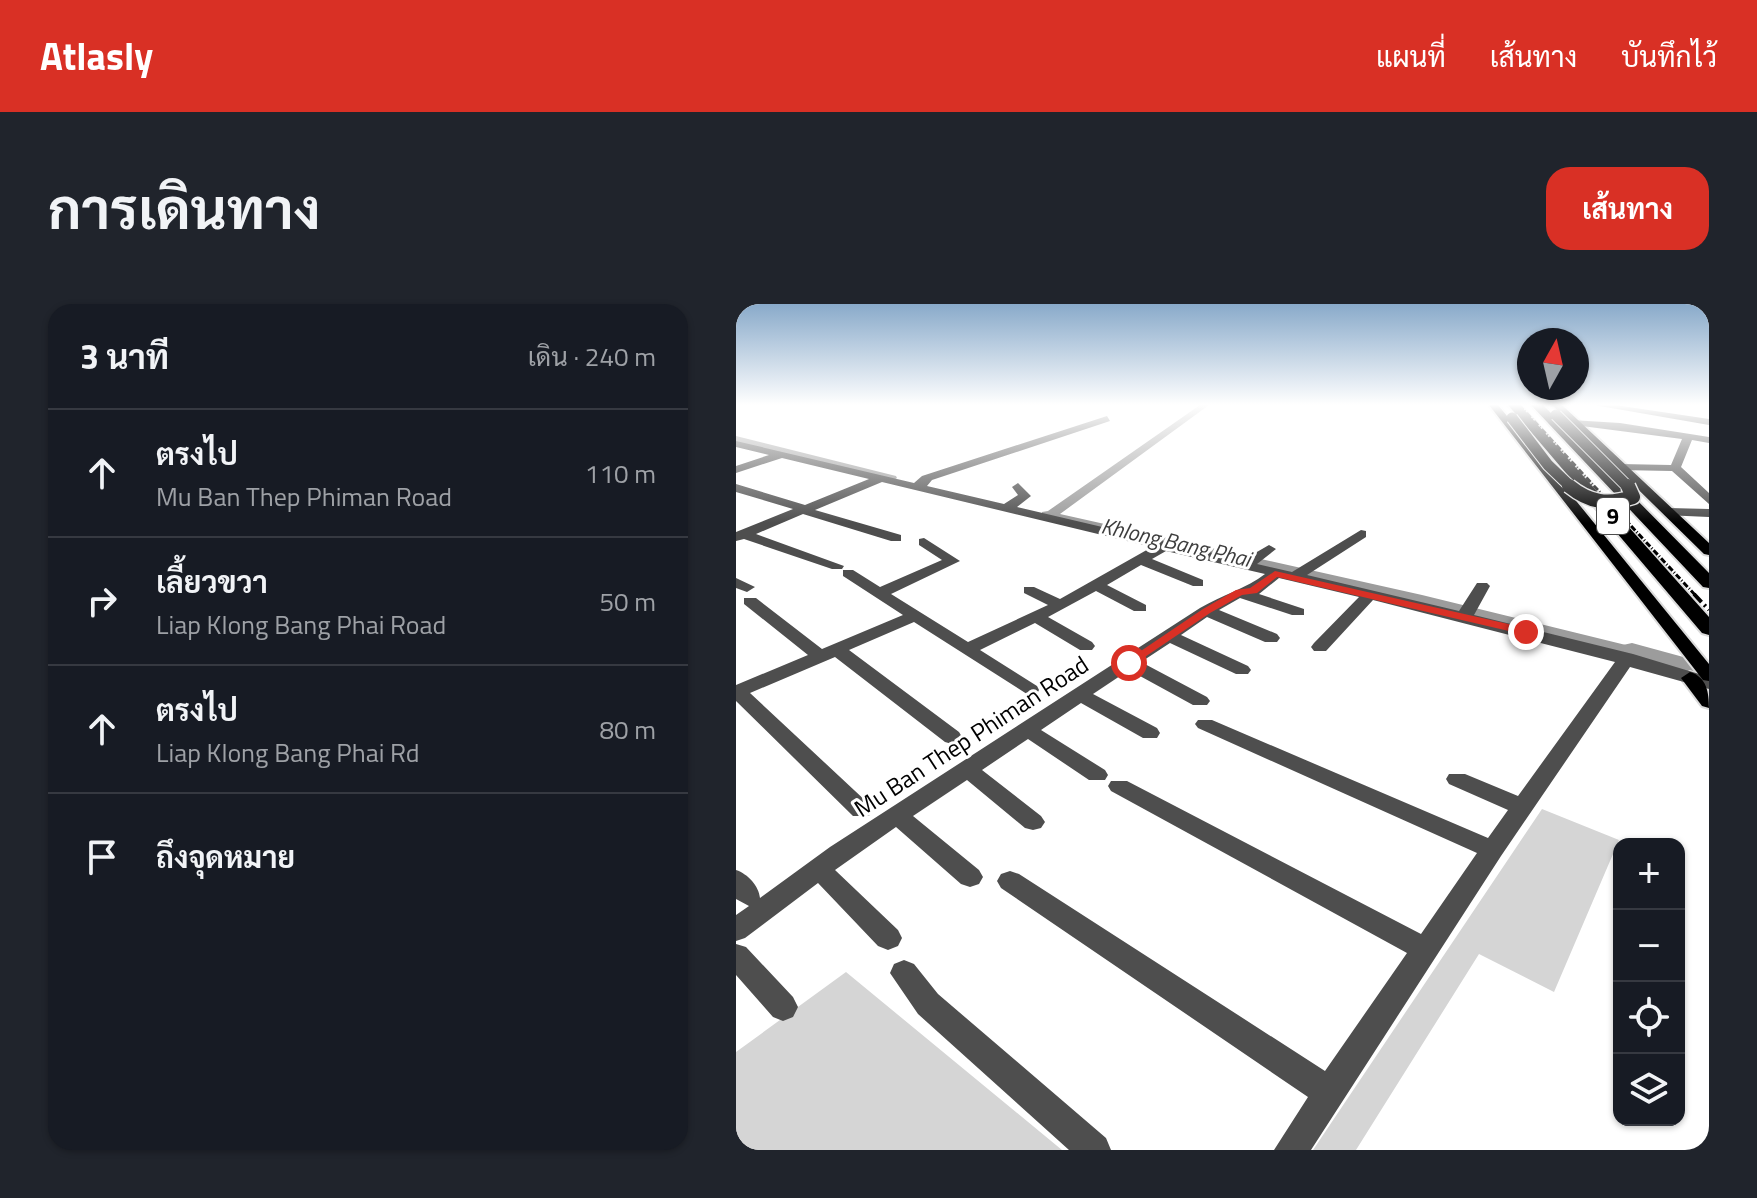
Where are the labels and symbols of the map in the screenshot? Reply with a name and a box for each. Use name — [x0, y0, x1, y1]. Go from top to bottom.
north arrow — [1517, 328, 1589, 400]
road number: 9 — [1597, 498, 1629, 534]
water label: Khlong Bang Phai — [1098, 508, 1257, 576]
route end — [1508, 614, 1544, 650]
route start — [1111, 645, 1147, 681]
street label: Mu Ban Thep Phiman Road — [847, 646, 1095, 826]

